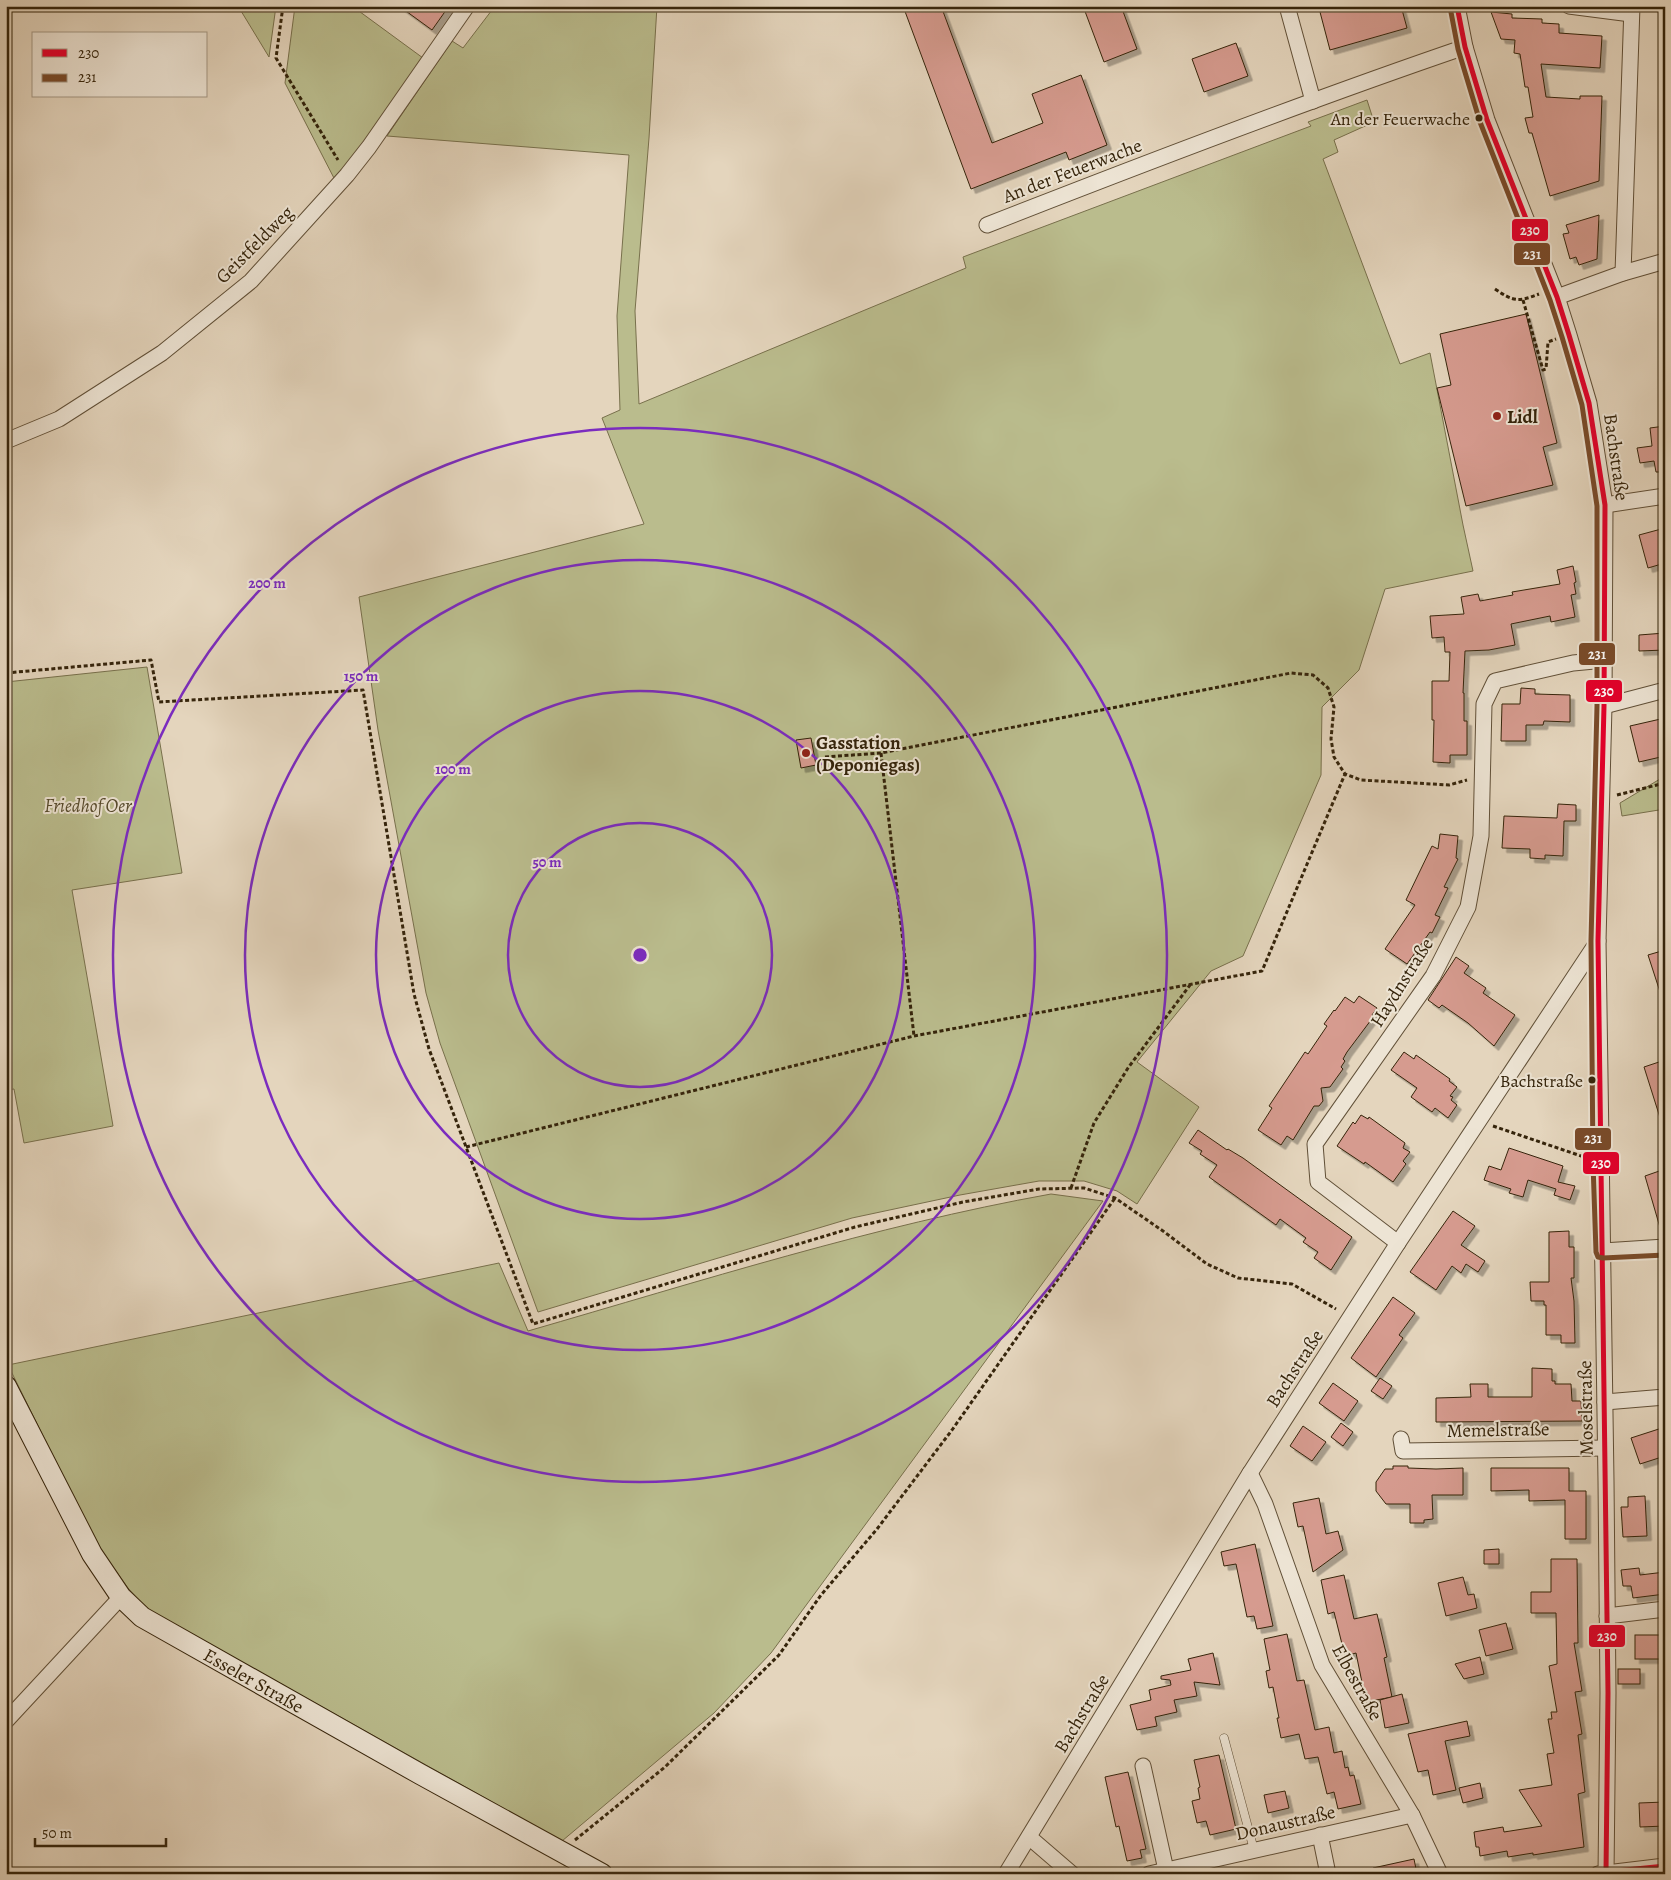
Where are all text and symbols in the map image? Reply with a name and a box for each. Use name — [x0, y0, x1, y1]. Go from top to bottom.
legend — [32, 32, 208, 98]
text: 230 — [78, 43, 99, 63]
text: 231 — [78, 67, 97, 87]
place label: An der Feuerwache — [1330, 107, 1470, 131]
marker: An der Feuerwache — [1474, 113, 1484, 123]
street label: An der Feuerwache — [998, 132, 1146, 210]
street label: Geistfeldweg — [210, 200, 300, 289]
line badge: 230 — [1511, 218, 1549, 242]
text: 230 — [1520, 221, 1540, 240]
line badge: 231 — [1513, 242, 1551, 266]
text: 231 — [1523, 245, 1541, 264]
place label: Lidl — [1507, 404, 1538, 430]
marker: Lidl — [1491, 410, 1503, 422]
street label: Bachstraße — [1597, 412, 1635, 503]
text: 200 m — [248, 573, 286, 593]
line badge: 231 — [1578, 642, 1616, 666]
text: 231 — [1588, 645, 1606, 664]
text: 150 m — [344, 666, 379, 686]
line badge: 230 — [1585, 679, 1623, 703]
text: 230 — [1594, 682, 1614, 701]
place label: Gasstation (Deponiegas) — [816, 730, 920, 778]
marker: Gasstation (Deponiegas) — [800, 747, 812, 759]
text: 100 m — [435, 759, 471, 779]
park label: Friedhof Oer — [44, 793, 133, 819]
text: 50 m — [532, 852, 562, 872]
street label: Haydnstraße — [1364, 933, 1440, 1032]
centre of rings — [631, 946, 649, 964]
place label: Bachstraße — [1500, 1069, 1583, 1093]
marker: Bachstraße — [1587, 1075, 1597, 1085]
line badge: 231 — [1574, 1127, 1612, 1151]
text: 231 — [1584, 1129, 1602, 1148]
line badge: 230 — [1582, 1151, 1620, 1175]
text: 230 — [1591, 1154, 1611, 1173]
street label: Bachstraße — [1260, 1325, 1330, 1413]
street label: Moselstraße — [1572, 1360, 1600, 1456]
street label: Memelstraße — [1446, 1416, 1550, 1444]
line badge: 230 — [1588, 1624, 1626, 1648]
text: 230 — [1597, 1627, 1617, 1646]
street label: Elbestraße — [1325, 1640, 1389, 1725]
street label: Esseler Straße — [198, 1642, 308, 1720]
street label: Bachstraße — [1048, 1669, 1116, 1758]
street label: Donaustraße — [1233, 1799, 1338, 1847]
scale bar — [35, 1815, 166, 1847]
text: 50 m — [42, 1823, 72, 1843]

